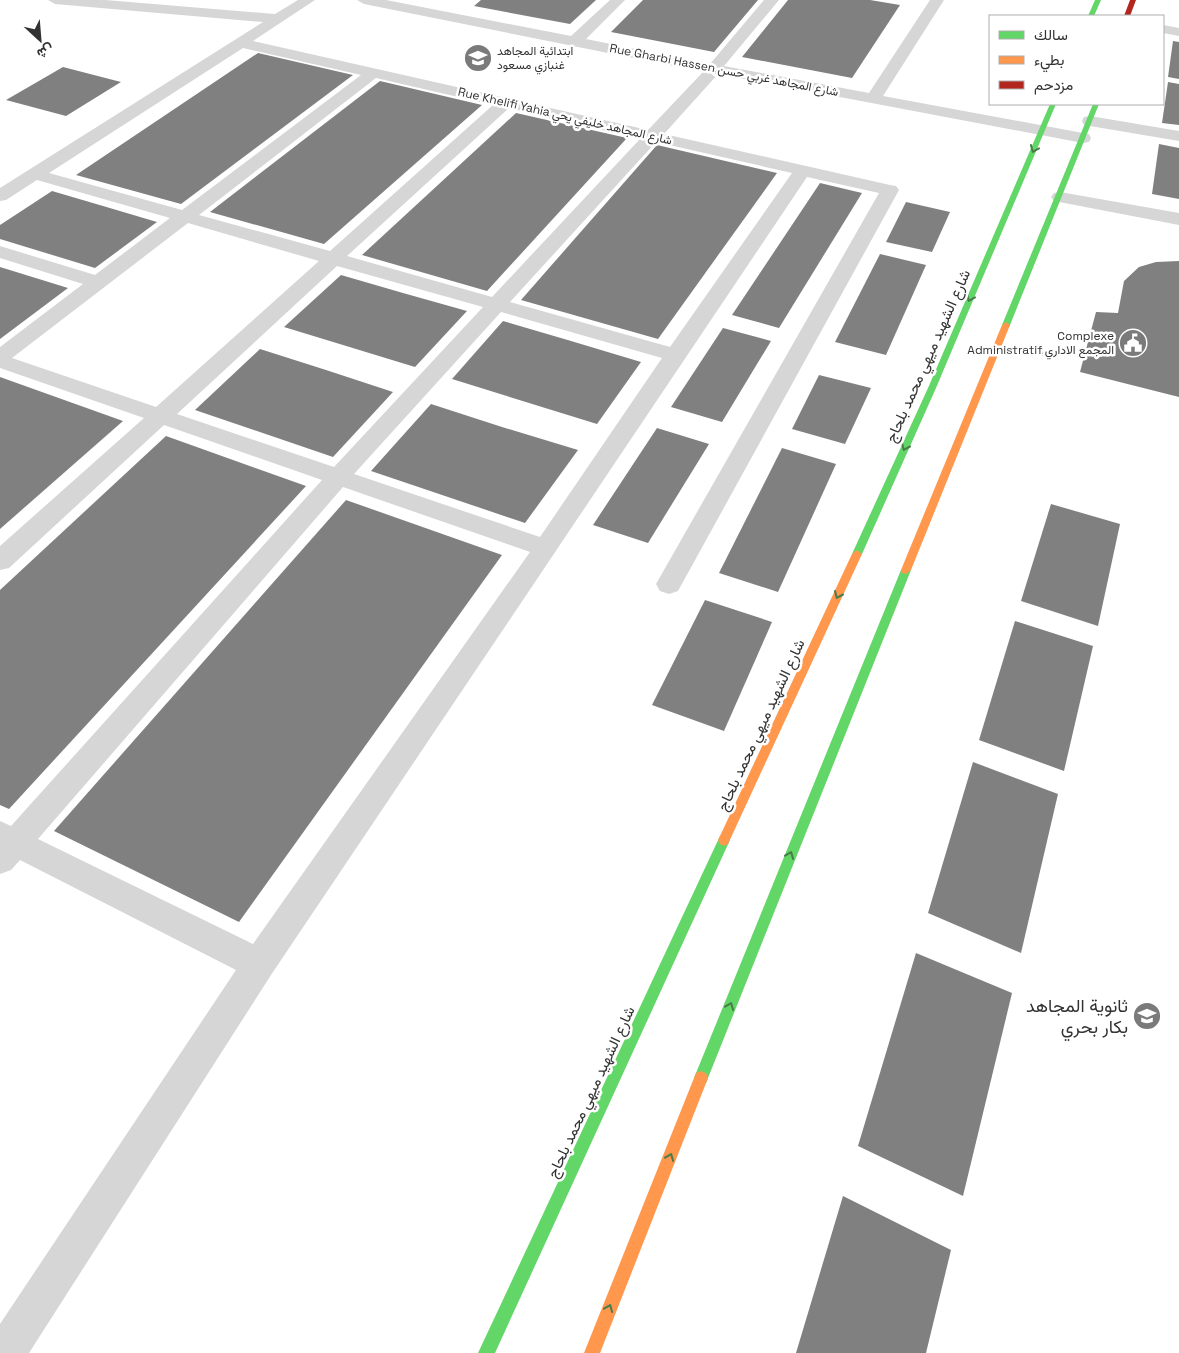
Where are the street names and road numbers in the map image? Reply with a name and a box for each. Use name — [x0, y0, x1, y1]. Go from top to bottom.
street label: Rue Gharbi Hassen,شارع المجاهد غربي حسن — [608, 40, 840, 102]
street label: Rue Khelifi Yahia,شارع المجاهد خليفي يحي — [456, 84, 674, 150]
street label: شارع الشهيد ميهي محمد بلحاج — [881, 266, 978, 447]
street label: شارع الشهيد ميهي محمد بلحاج — [712, 636, 812, 815]
street label: شارع الشهيد ميهي محمد بلحاج — [542, 1003, 642, 1182]

